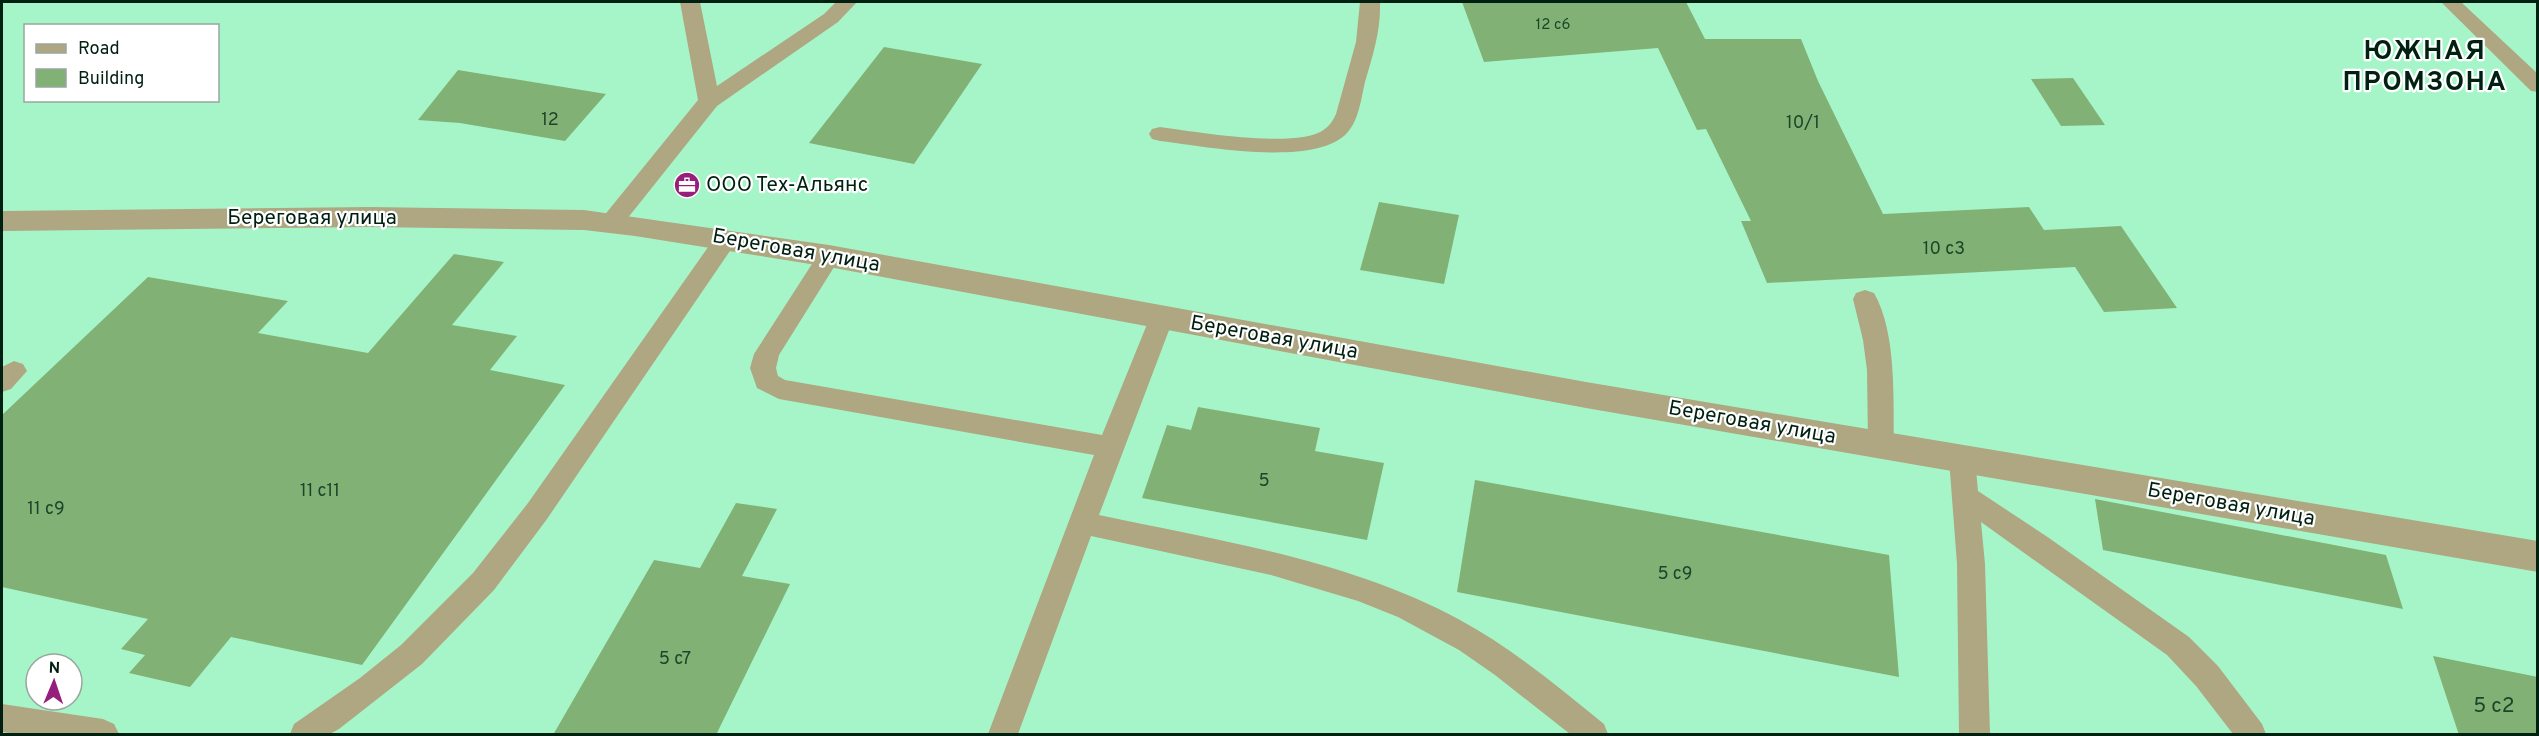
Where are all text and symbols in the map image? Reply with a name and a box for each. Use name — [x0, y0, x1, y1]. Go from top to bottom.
house number: 12 с6 — [1536, 16, 1570, 35]
legend — [24, 24, 219, 102]
district label: ЮЖНАЯ ПРОМЗОНА — [2343, 35, 2507, 100]
text: Road — [78, 38, 120, 61]
text: Building — [78, 68, 144, 91]
house number: 12 — [541, 109, 559, 132]
house number: 10/1 — [1786, 112, 1820, 135]
office icon: ООО Тех-Альянс — [672, 170, 702, 200]
place label: ООО Тех-Альянс — [706, 172, 868, 199]
street label: Береговая улица — [227, 205, 397, 232]
street label: Береговая улица — [710, 223, 882, 279]
house number: 10 c3 — [1923, 238, 1965, 261]
street label: Береговая улица — [1188, 310, 1360, 366]
street label: Береговая улица — [1666, 395, 1838, 451]
house number: 5 — [1258, 470, 1270, 493]
street label: Береговая улица — [2145, 477, 2317, 533]
house number: 11 с11 — [300, 480, 340, 503]
house number: 11 с9 — [27, 498, 65, 521]
house number: 5 с9 — [1657, 563, 1693, 586]
house number: 5 с7 — [659, 648, 691, 671]
north arrow — [24, 652, 84, 712]
text: N — [48, 659, 61, 679]
house number: 5 с2 — [2473, 693, 2515, 720]

